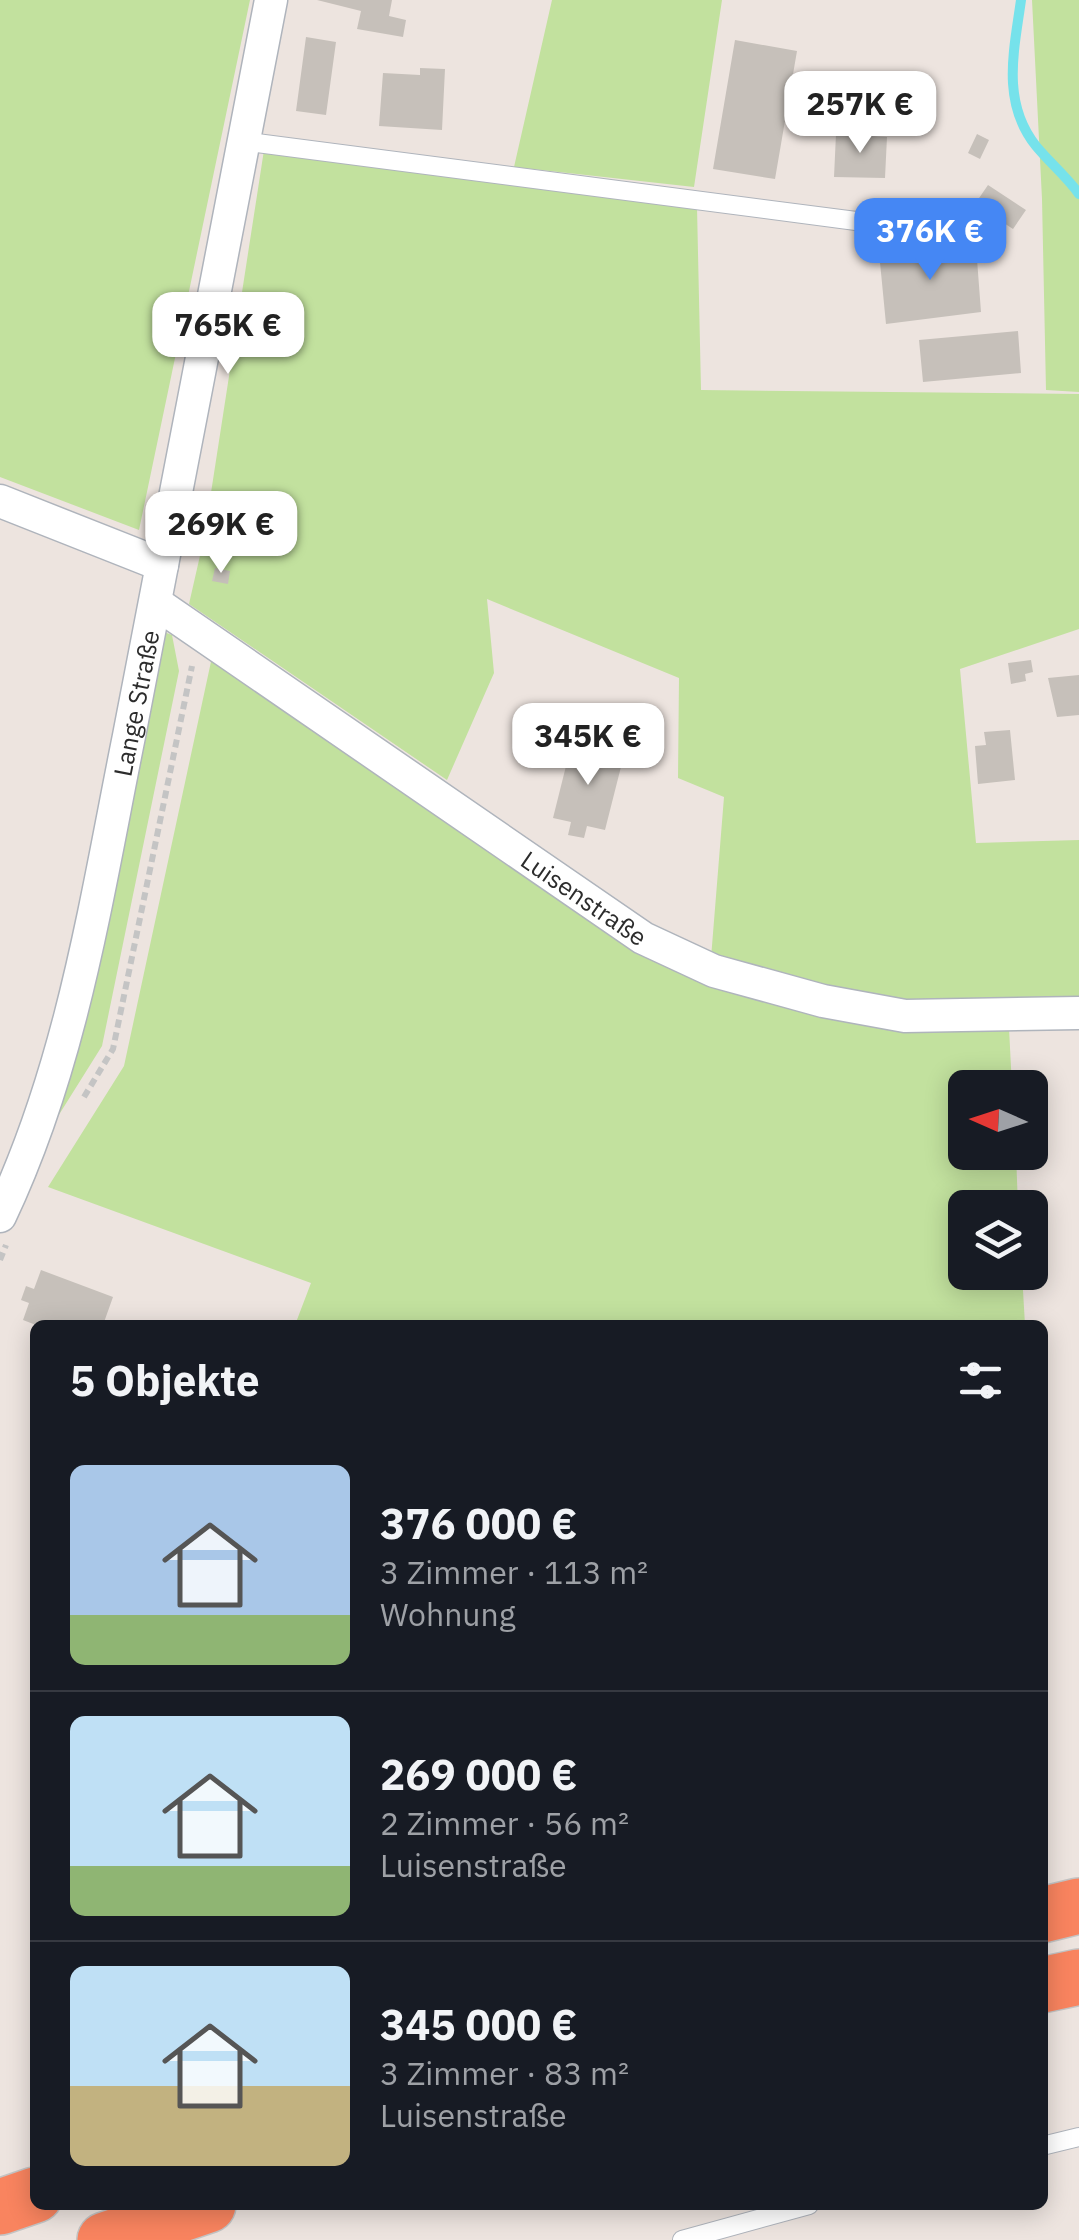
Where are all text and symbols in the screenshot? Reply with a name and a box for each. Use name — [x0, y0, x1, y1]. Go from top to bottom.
pin: 257K € — [779, 71, 941, 156]
text: 257K € — [806, 82, 914, 124]
pin: 376K € — [849, 198, 1011, 283]
text: 376K € — [876, 209, 984, 251]
pin: 765K € — [147, 292, 309, 377]
text: 765K € — [174, 303, 282, 345]
pin: 269K € — [140, 491, 302, 576]
text: 269K € — [167, 502, 275, 544]
street label: Lange Straße — [105, 627, 166, 779]
pin: 345K € — [507, 703, 669, 788]
text: 345K € — [534, 714, 642, 756]
street label: Luisenstraße — [515, 843, 654, 953]
north arrow — [948, 1070, 1048, 1170]
map controls — [948, 1070, 1048, 1290]
button: layers — [948, 1190, 1048, 1290]
text: 5 Objekte — [70, 1353, 260, 1408]
icon: filters — [953, 1353, 1008, 1408]
text: 376 000 € — [380, 1496, 577, 1551]
icon: home — [150, 1505, 270, 1625]
text: 3 Zimmer · 113 m² — [380, 1551, 648, 1593]
text: Wohnung — [380, 1593, 516, 1635]
text: 269 000 € — [380, 1747, 577, 1802]
icon: home — [150, 1756, 270, 1876]
text: 2 Zimmer · 56 m² — [380, 1802, 629, 1844]
text: Luisenstraße — [380, 1844, 567, 1886]
text: 345 000 € — [380, 1997, 577, 2052]
icon: home — [150, 2006, 270, 2126]
text: 3 Zimmer · 83 m² — [380, 2052, 629, 2094]
text: Luisenstraße — [380, 2094, 567, 2136]

